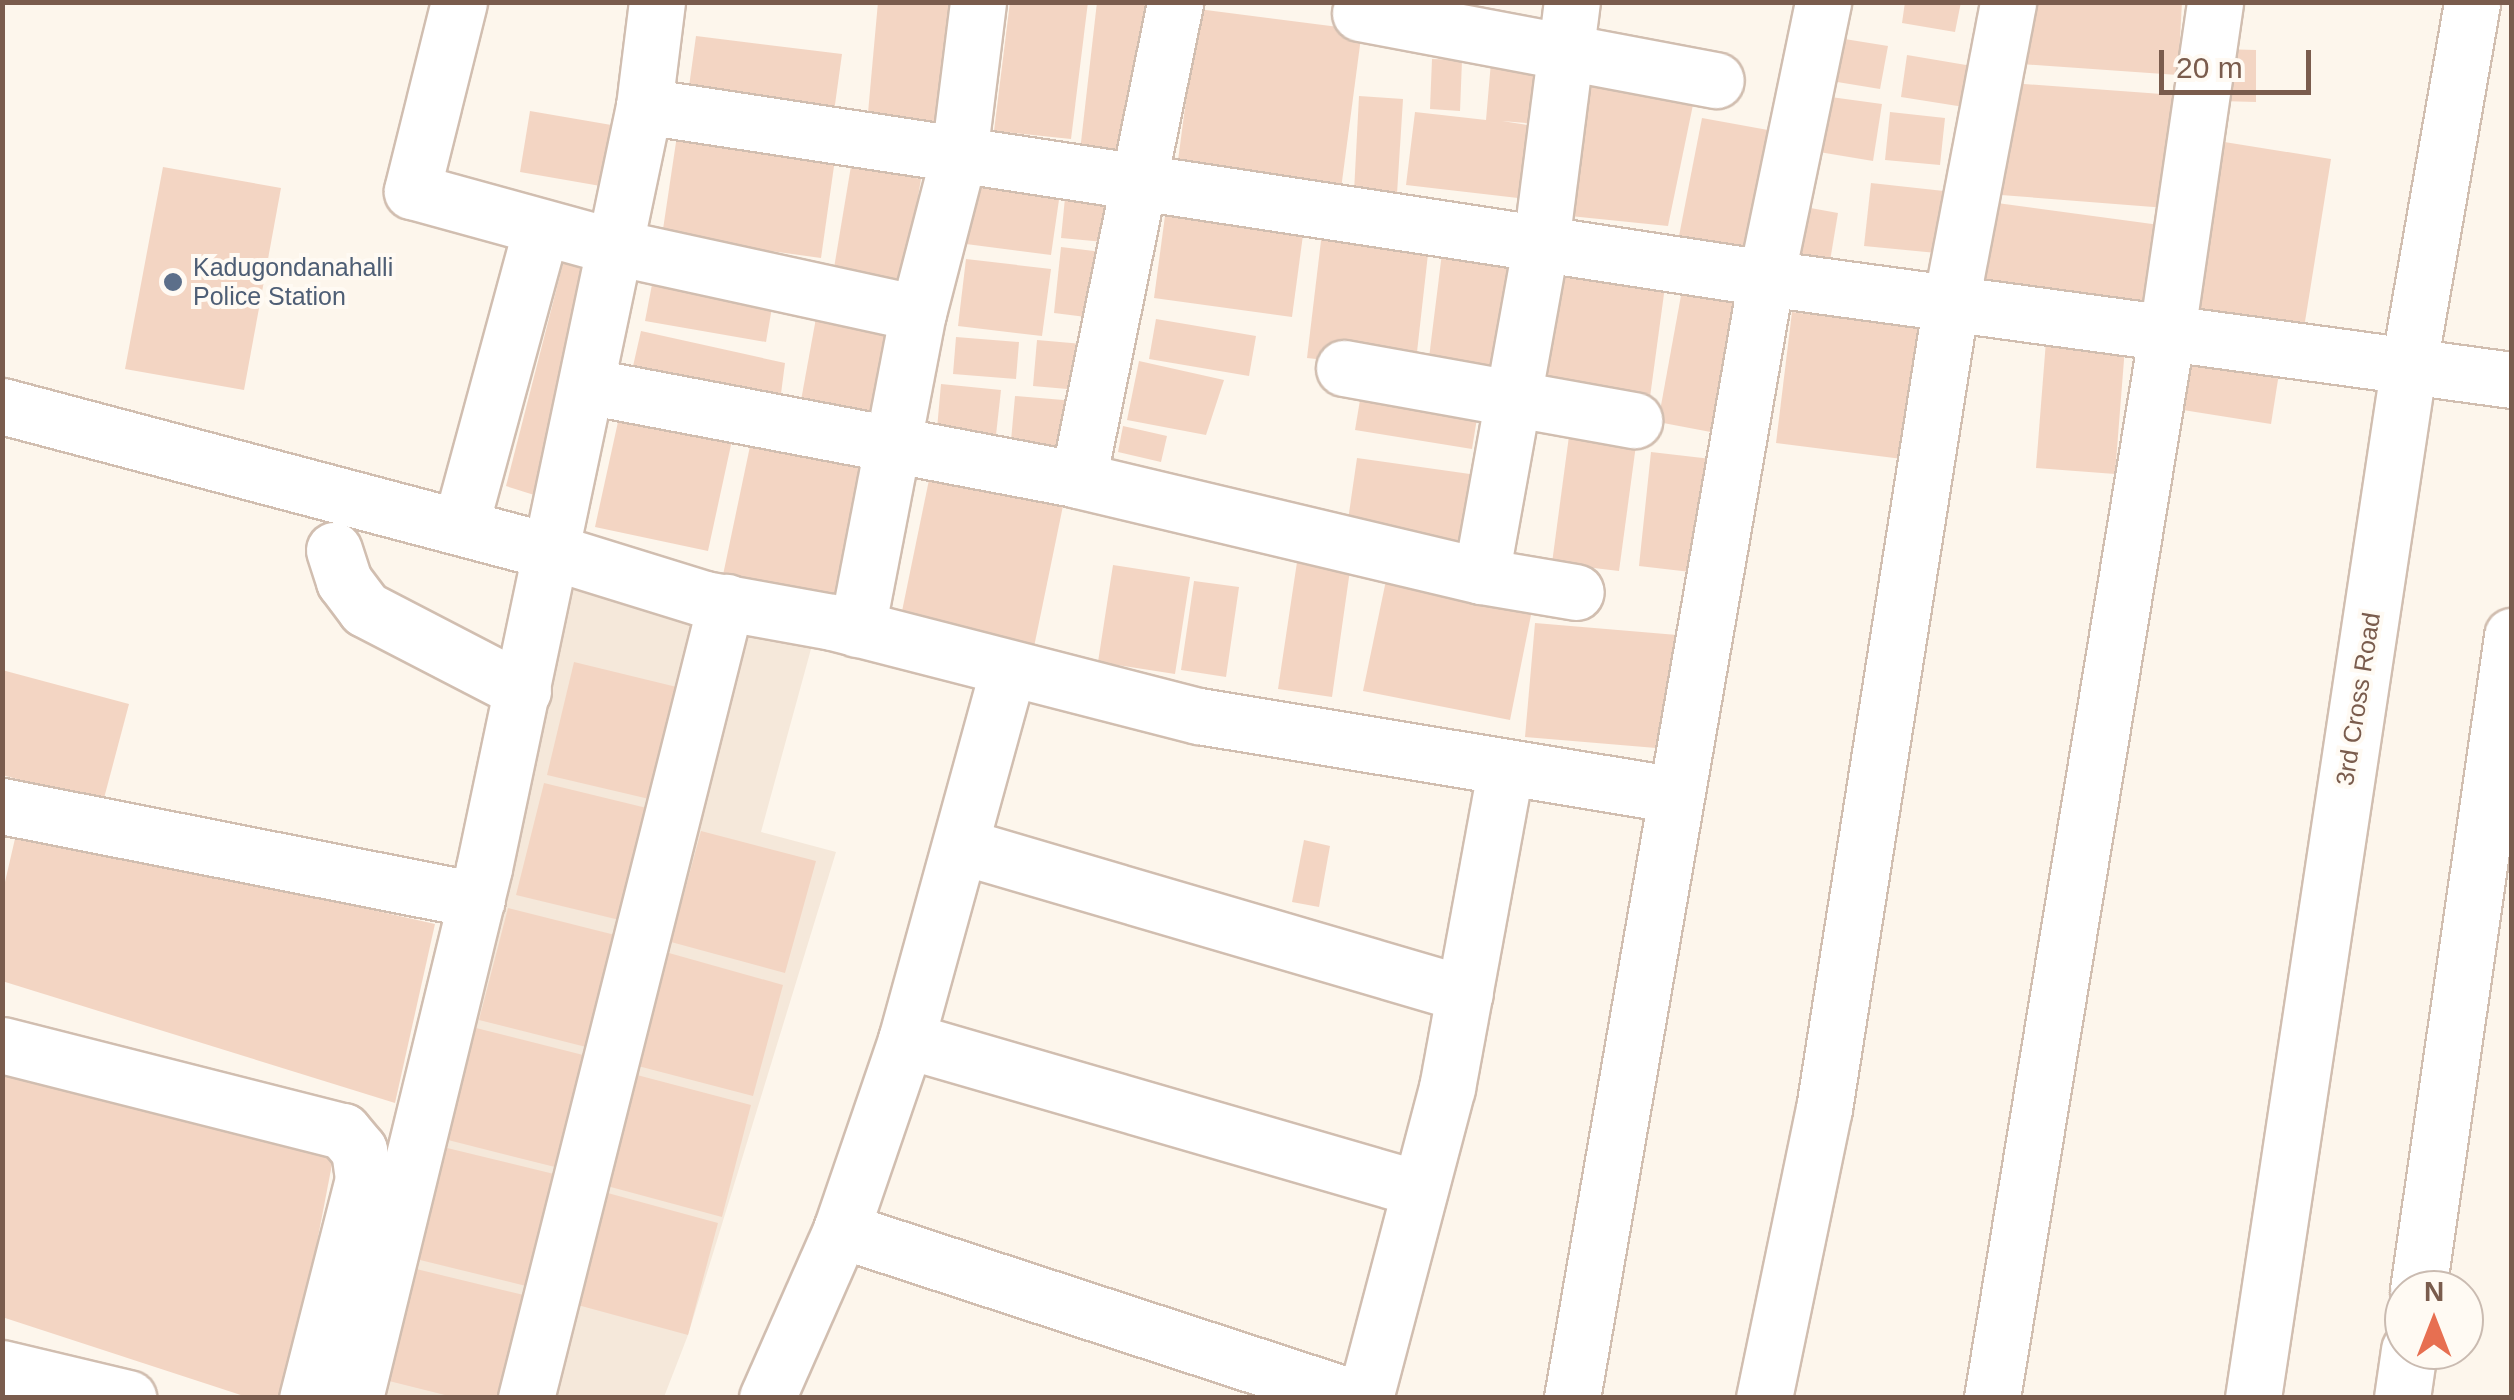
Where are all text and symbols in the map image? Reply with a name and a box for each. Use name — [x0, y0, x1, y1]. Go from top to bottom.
scale bar — [2164, 30, 2316, 92]
text: 20 m — [2176, 51, 2243, 84]
place label: Kadugondanahalli Police Station — [193, 253, 393, 312]
marker: Kadugondanahalli Police Station — [162, 271, 184, 293]
street label: 3rd Cross Road — [2329, 610, 2387, 788]
north arrow — [2384, 1270, 2484, 1370]
text: N — [2424, 1276, 2444, 1307]

